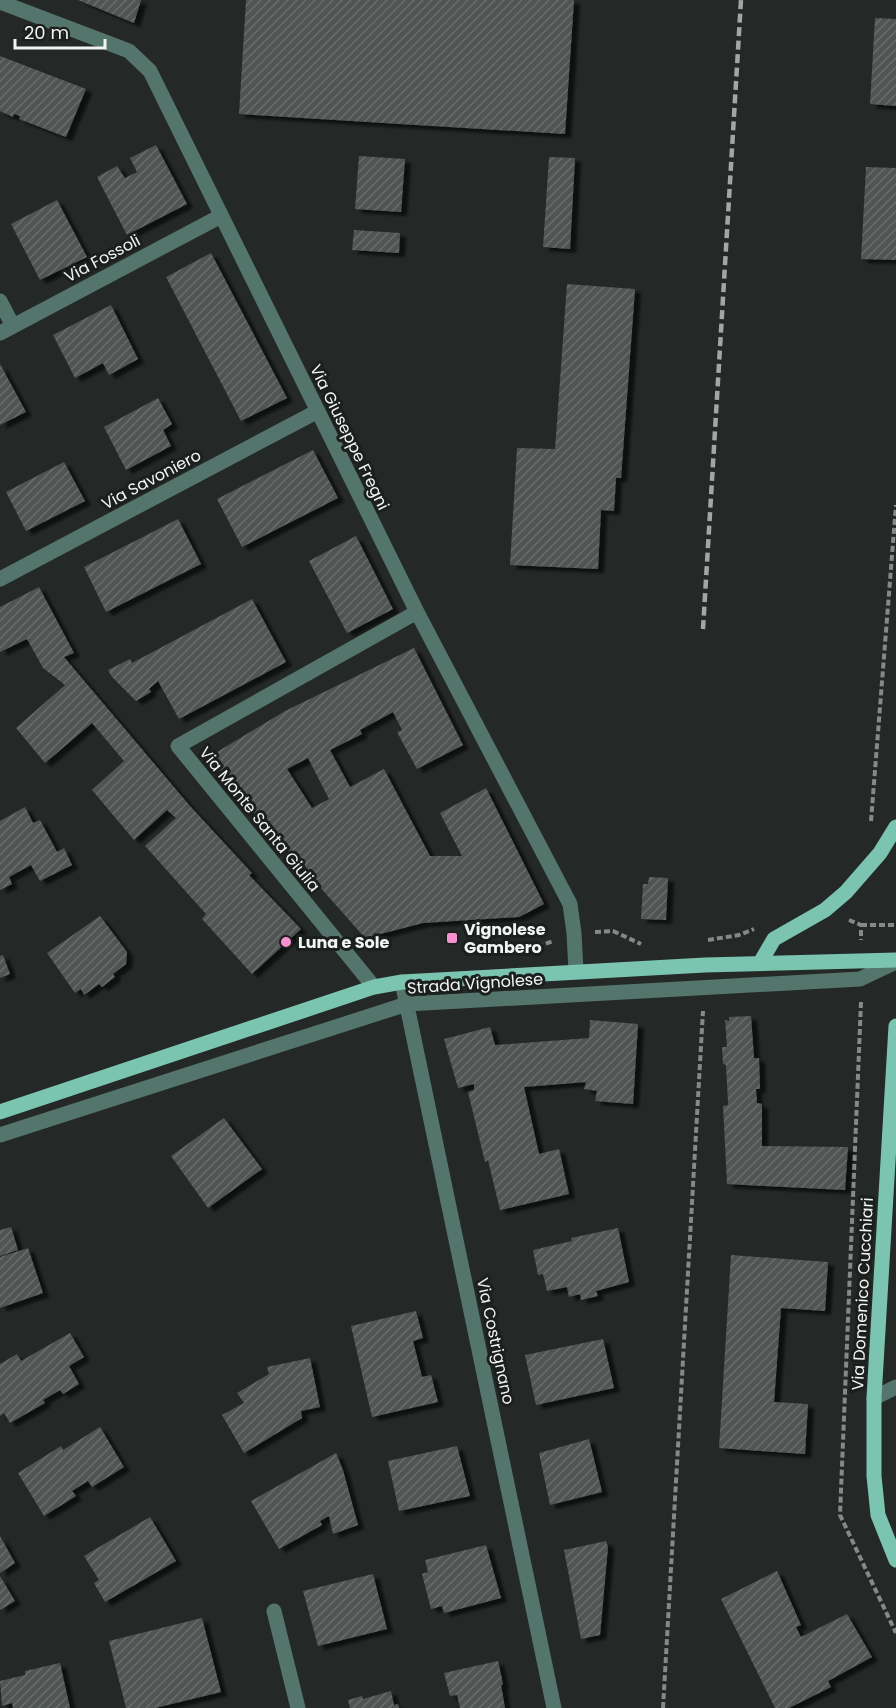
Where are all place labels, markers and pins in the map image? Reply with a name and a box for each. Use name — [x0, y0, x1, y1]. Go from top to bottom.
place label: Vignolese Gambero — [464, 918, 546, 959]
place label: Luna e Sole — [298, 931, 389, 954]
marker: Vignolese Gambero — [445, 931, 459, 945]
marker: Luna e Sole — [279, 935, 293, 949]

